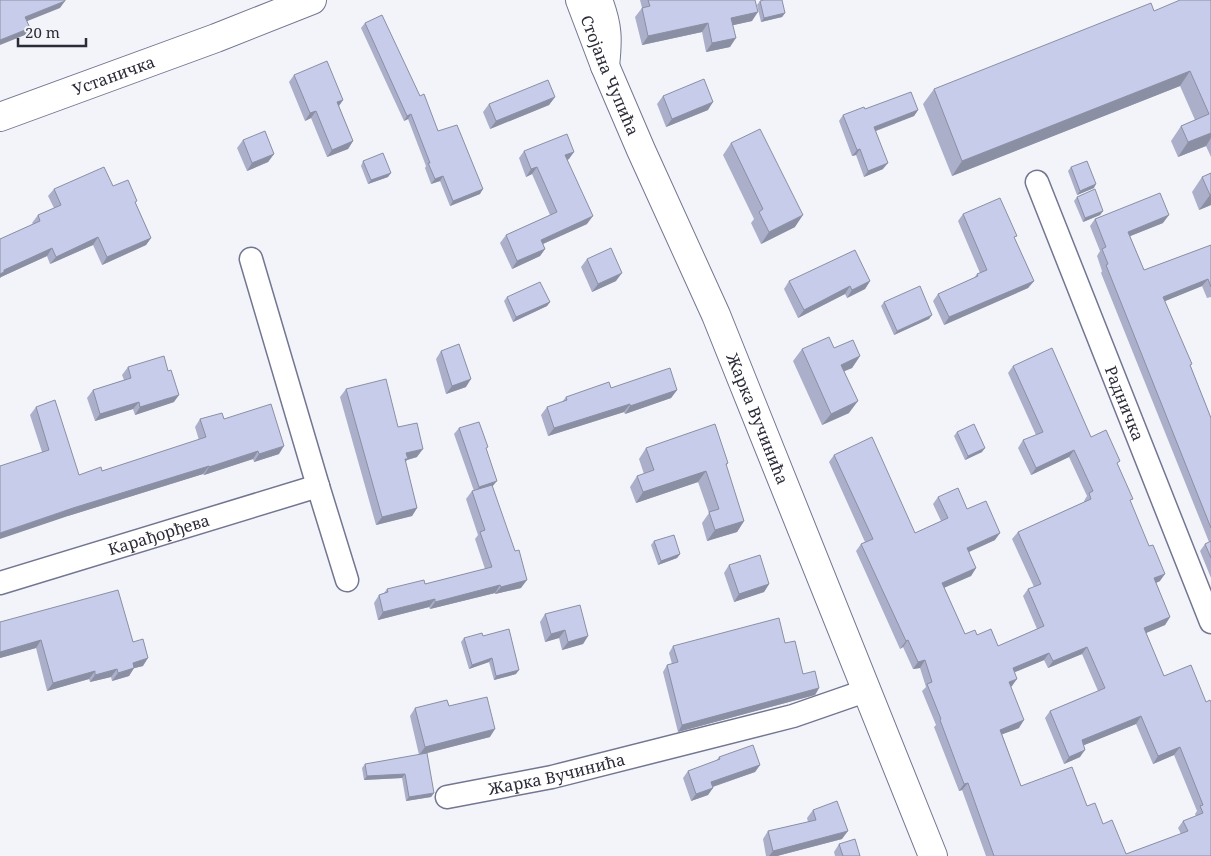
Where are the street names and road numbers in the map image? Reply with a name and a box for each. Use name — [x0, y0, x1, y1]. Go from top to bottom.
street label: Стојана Чупића — [576, 12, 644, 139]
street label: Устаничка — [69, 50, 158, 101]
street label: Жарка Вучинића — [721, 349, 794, 488]
street label: Радничка — [1100, 363, 1149, 444]
street label: Карађорђева — [105, 509, 212, 560]
street label: Жарка Вучинића — [485, 748, 627, 800]

